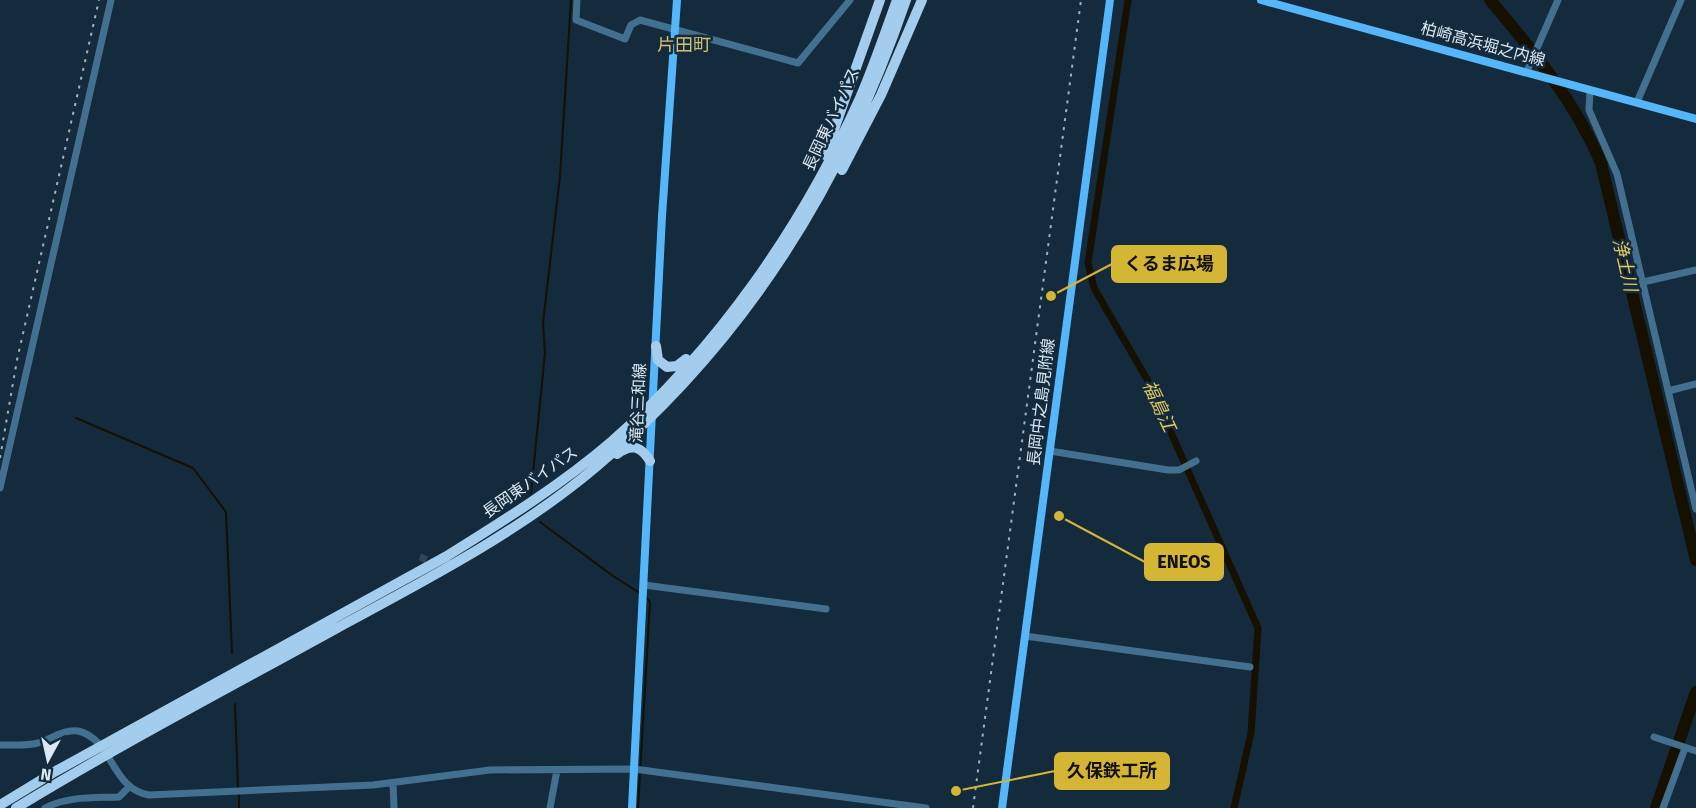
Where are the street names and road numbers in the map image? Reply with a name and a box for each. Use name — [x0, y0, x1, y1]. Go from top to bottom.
street label: 柏崎高浜堀之内線 — [1419, 18, 1547, 70]
street label: 長岡東バイパス — [799, 64, 863, 174]
street label: 長岡中之島見附線 — [1024, 337, 1058, 467]
street label: 滝谷三和線 — [626, 363, 650, 443]
street label: 長岡東バイパス — [479, 442, 581, 522]

